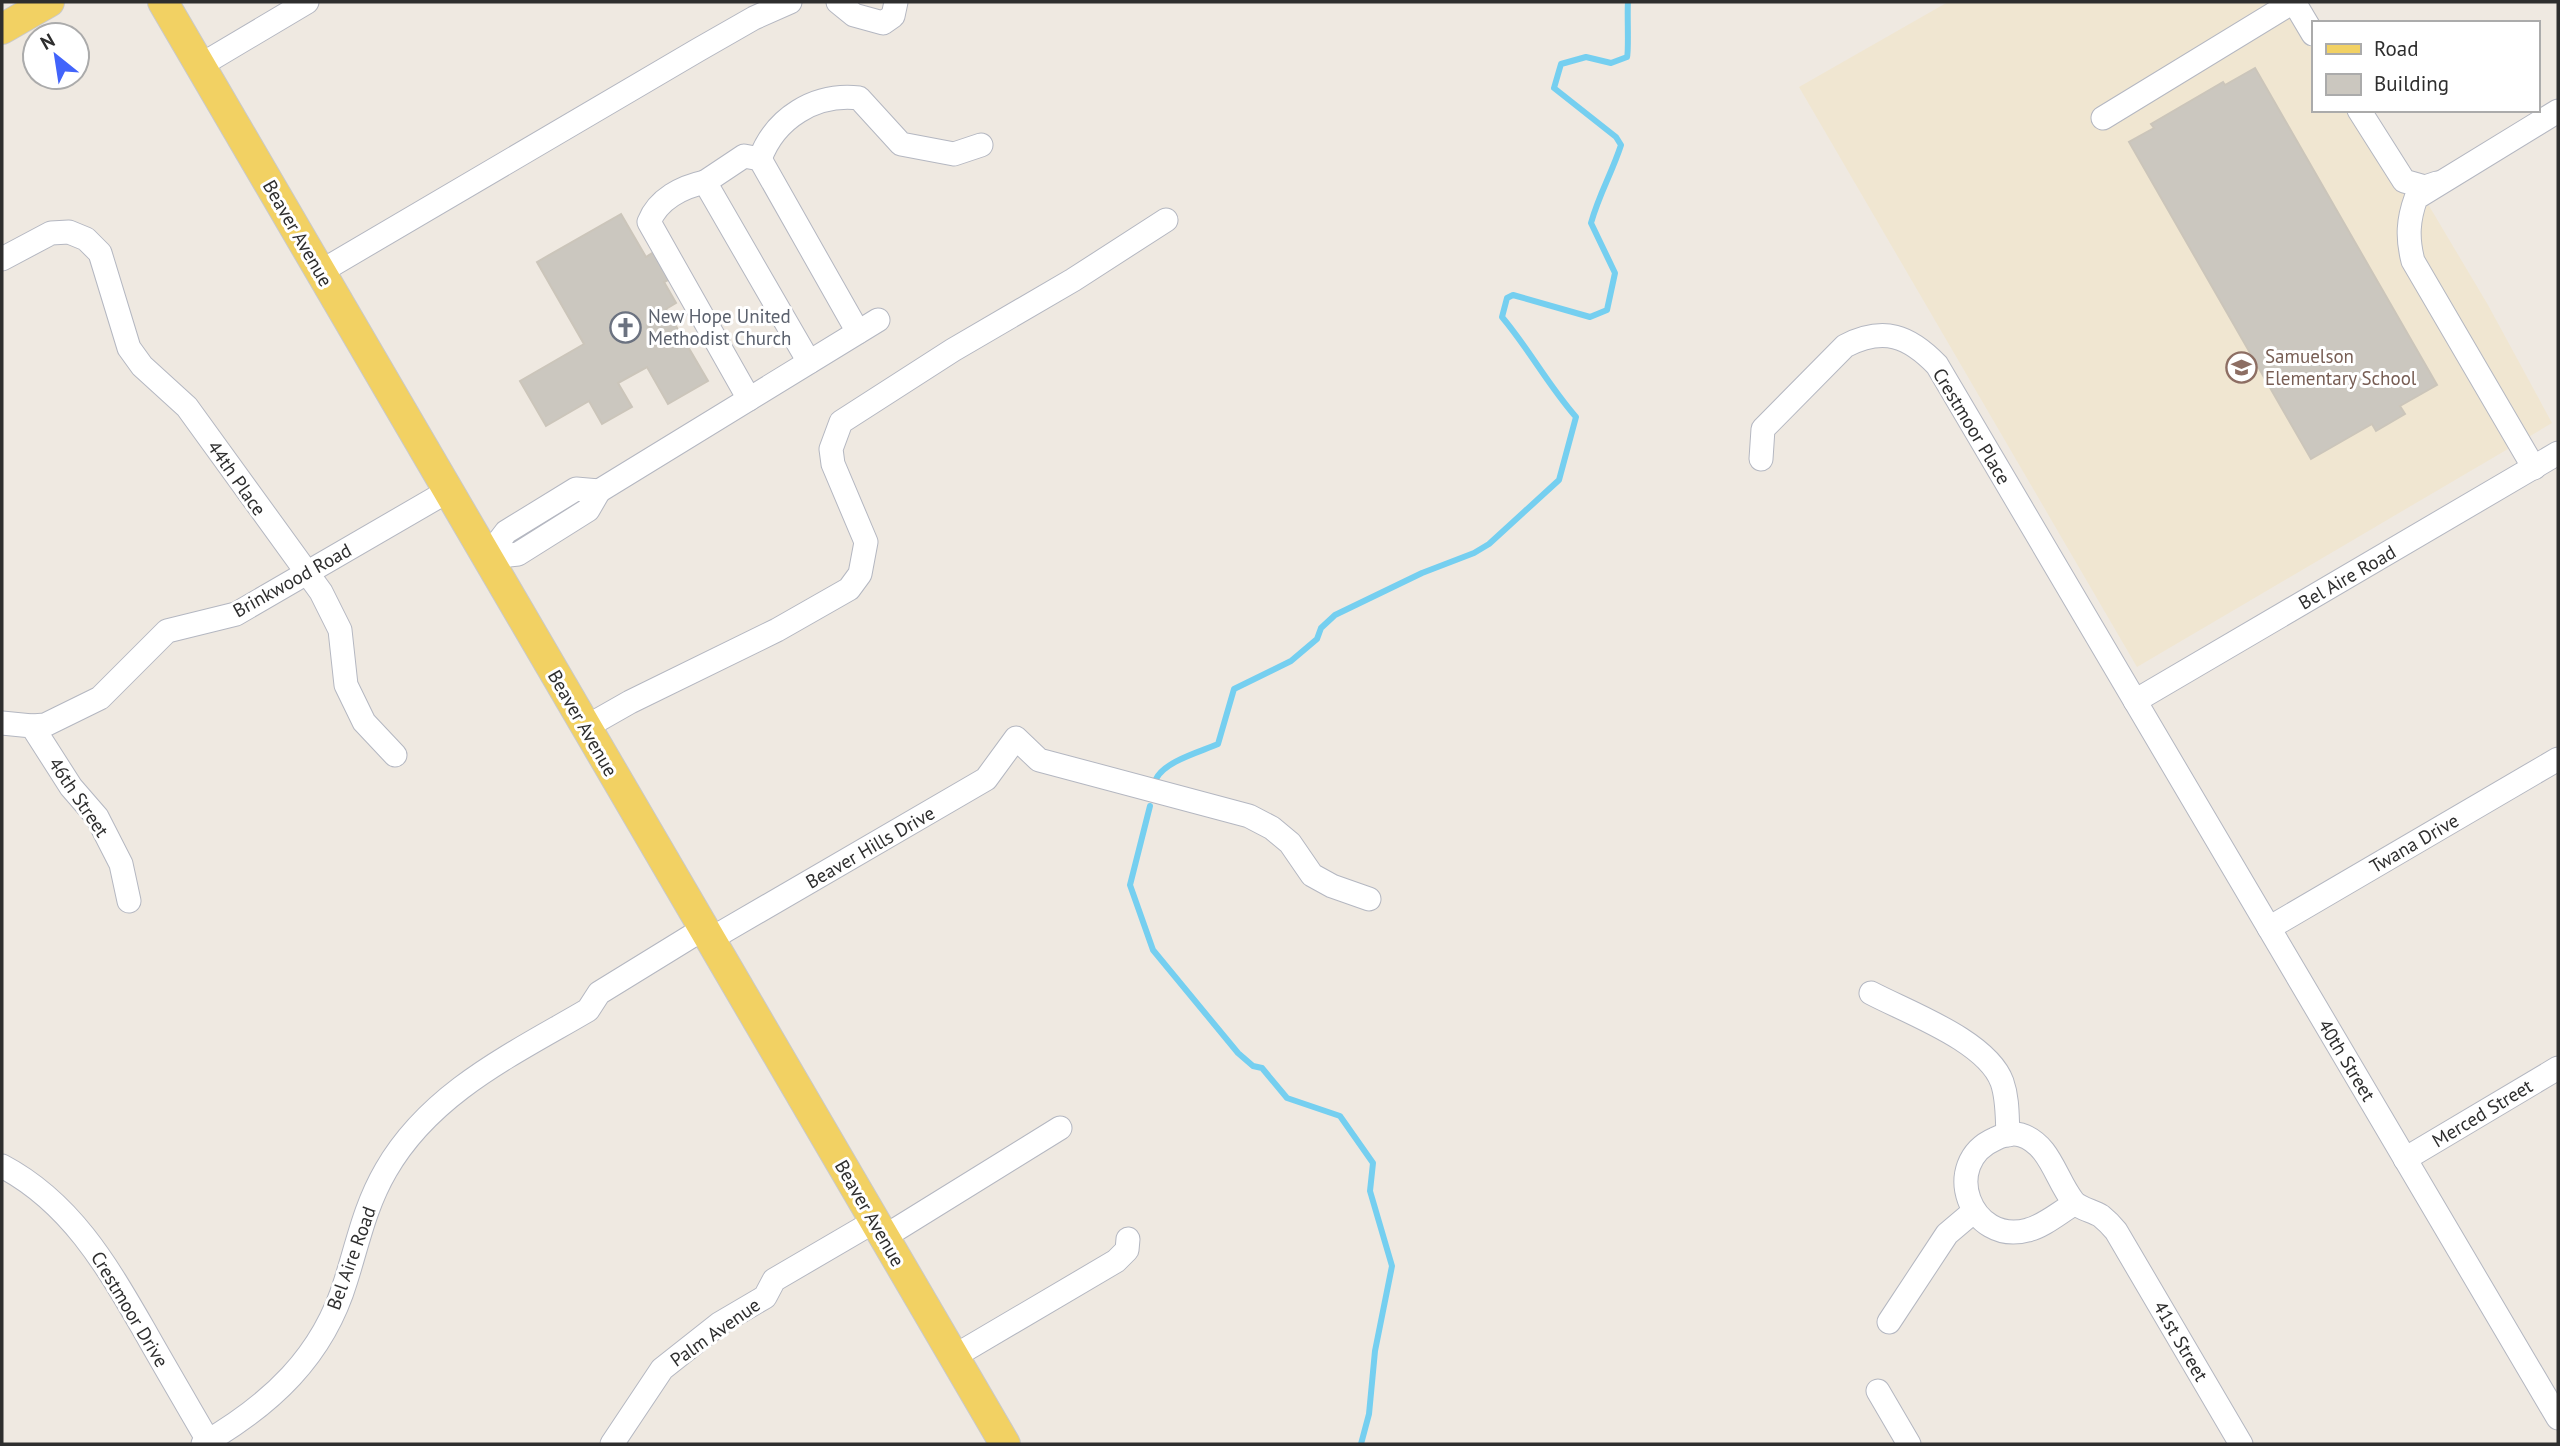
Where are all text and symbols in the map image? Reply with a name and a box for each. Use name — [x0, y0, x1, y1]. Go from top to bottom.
north arrow — [21, 21, 91, 91]
legend — [2312, 21, 2539, 112]
text: N — [36, 28, 59, 55]
text: Road — [2374, 35, 2418, 62]
text: Building — [2374, 70, 2449, 97]
street label: Beaver Avenue — [258, 175, 338, 291]
place label: New Hope United Methodist Church — [648, 304, 791, 350]
church icon: New Hope United Methodist Church — [608, 310, 642, 344]
place label: Samuelson Elementary School — [2265, 344, 2417, 390]
school or university icon: Samuelson Elementary School — [2225, 350, 2259, 384]
street label: Crestmoor Place — [1928, 363, 2016, 489]
street label: 44th Place — [203, 436, 271, 520]
street label: Brinkwood Road — [229, 538, 355, 622]
street label: Bel Aire Road — [2294, 540, 2400, 614]
street label: Beaver Avenue — [543, 665, 623, 781]
street label: 46th Street — [44, 753, 115, 842]
street label: Beaver Hills Drive — [801, 800, 939, 894]
street label: Twana Drive — [2365, 808, 2463, 878]
street label: 40th Street — [2313, 1015, 2381, 1106]
street label: Merced Street — [2427, 1073, 2537, 1152]
street label: Beaver Avenue — [830, 1155, 910, 1271]
street label: Bel Aire Road — [321, 1203, 381, 1313]
street label: Crestmoor Drive — [86, 1247, 174, 1371]
street label: Palm Avenue — [665, 1292, 765, 1372]
street label: 41st Street — [2148, 1297, 2214, 1386]

